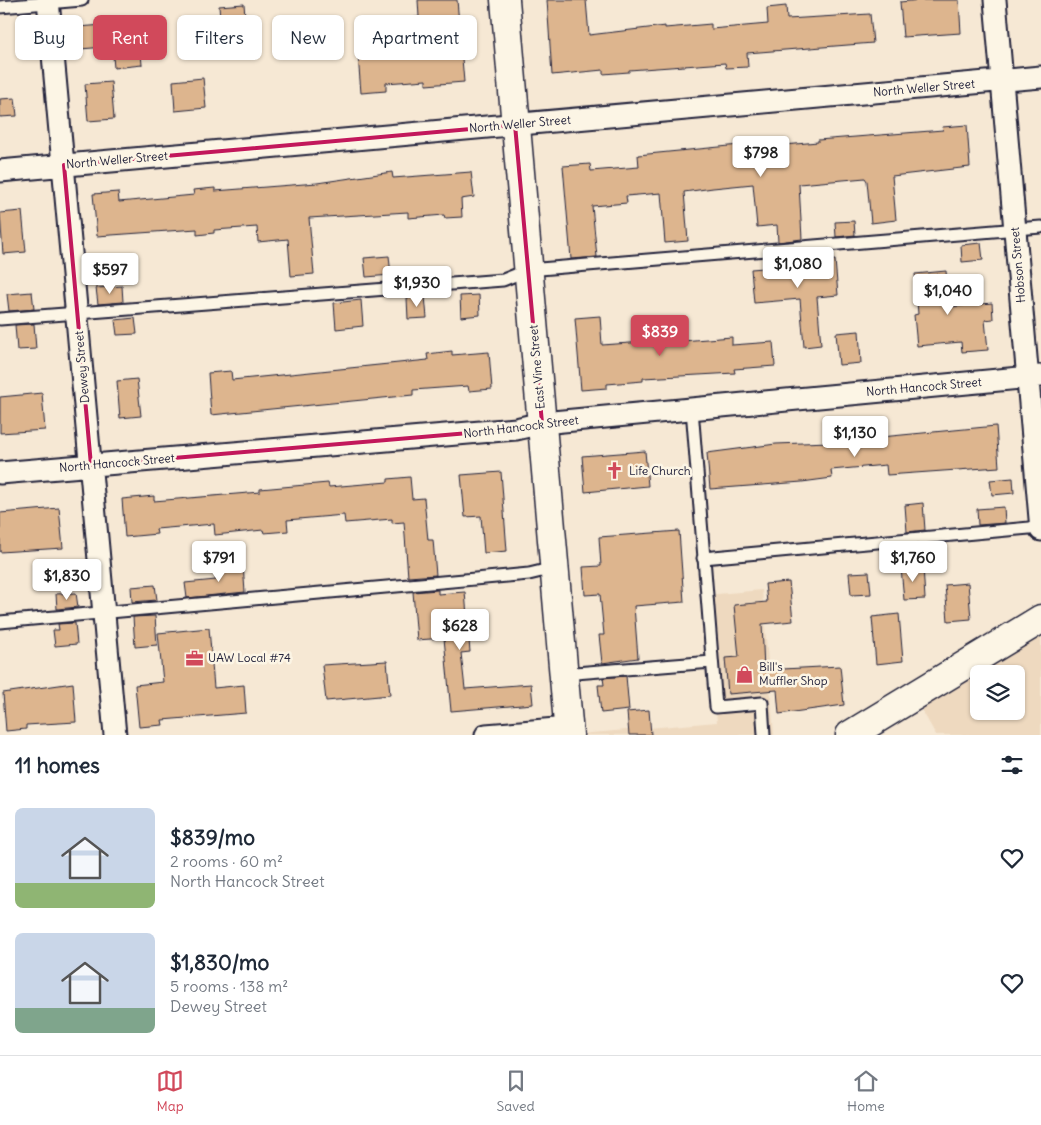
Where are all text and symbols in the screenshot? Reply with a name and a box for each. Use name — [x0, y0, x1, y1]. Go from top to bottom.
chip: Buy — [15, 15, 83, 60]
chip: Rent — [93, 15, 167, 60]
chip: Filters — [177, 15, 262, 60]
chip: New — [272, 15, 344, 60]
chip: Apartment — [354, 15, 477, 60]
street label: North Weller Street — [872, 76, 976, 99]
street label: North Weller Street — [468, 112, 572, 135]
pin: $798 — [731, 136, 791, 178]
text: $798 — [743, 142, 779, 162]
street label: North Weller Street — [65, 148, 169, 171]
street label: Hobson Street — [1007, 227, 1028, 304]
pin: $1,080 — [757, 246, 839, 289]
pin: $597 — [80, 252, 140, 295]
text: $1,080 — [774, 253, 822, 273]
text: $597 — [92, 259, 128, 279]
pin: $1,930 — [376, 266, 458, 308]
text: $1,930 — [393, 272, 441, 292]
pin: $1,040 — [907, 274, 989, 316]
text: $1,040 — [924, 280, 972, 300]
pin: $839 — [630, 314, 690, 357]
text: $839 — [642, 321, 678, 341]
street label: East Vine Street — [525, 324, 548, 410]
street label: Dewey Street — [71, 330, 92, 404]
street label: North Hancock Street — [866, 374, 982, 399]
street label: North Hancock Street — [462, 412, 579, 441]
pin: $1,130 — [814, 416, 896, 458]
text: $1,130 — [833, 422, 877, 442]
street label: North Hancock Street — [59, 450, 175, 475]
church icon: Life Church — [605, 461, 625, 481]
place label: Life Church — [629, 463, 691, 478]
pin: $791 — [189, 540, 249, 583]
pin: $1,760 — [872, 540, 954, 583]
text: $791 — [203, 547, 235, 567]
text: $1,760 — [890, 547, 936, 567]
pin: $1,830 — [26, 558, 108, 601]
text: $1,830 — [43, 565, 91, 585]
pin: $628 — [430, 608, 490, 651]
text: $628 — [442, 615, 478, 635]
office icon: UAW Local #74 — [184, 648, 204, 668]
place label: UAW Local #74 — [208, 650, 291, 665]
place label: Bill's Muffler Shop — [759, 659, 828, 688]
shop icon: Bill's Muffler Shop — [735, 664, 755, 684]
map controls — [970, 665, 1025, 720]
button: layers — [970, 665, 1025, 720]
icon: filters — [998, 751, 1026, 779]
text: 11 homes — [15, 752, 100, 779]
text: $839/mo — [170, 824, 255, 851]
icon: home — [55, 828, 115, 888]
icon: heart — [998, 844, 1026, 872]
text: 2 rooms · 60 m² — [170, 851, 283, 871]
text: North Hancock Street — [170, 871, 325, 891]
text: $1,830/mo — [170, 949, 269, 976]
icon: home — [55, 953, 115, 1013]
icon: heart — [998, 969, 1026, 997]
text: 5 rooms · 138 m² — [170, 976, 288, 996]
text: Dewey Street — [170, 996, 267, 1016]
tab: Map — [156, 1067, 184, 1115]
tab: Saved — [496, 1067, 535, 1115]
tab: Home — [847, 1067, 885, 1115]

